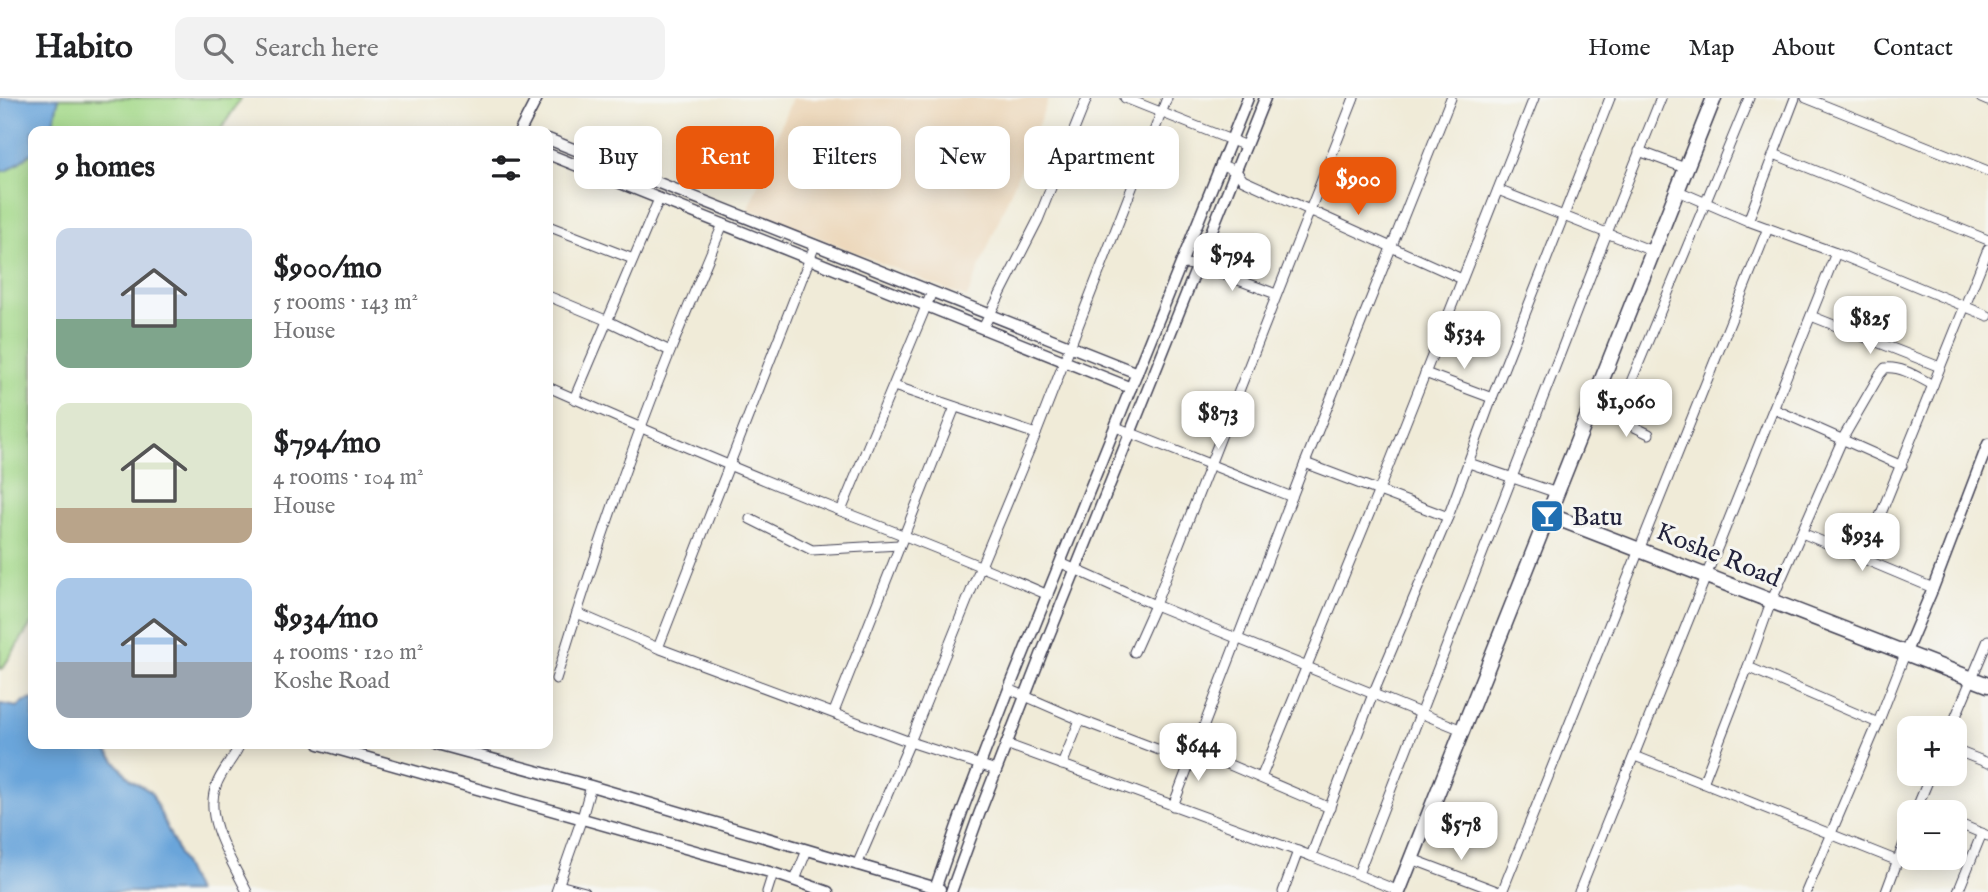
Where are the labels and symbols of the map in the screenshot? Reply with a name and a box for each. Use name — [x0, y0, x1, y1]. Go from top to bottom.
pin: $900 — [1317, 158, 1399, 217]
pin: $794 — [1191, 234, 1273, 293]
pin: $825 — [1829, 296, 1911, 356]
pin: $534 — [1423, 312, 1505, 371]
pin: $1,060 — [1569, 380, 1683, 439]
pin: $873 — [1177, 392, 1259, 451]
bar icon: Batu — [1528, 497, 1566, 535]
place label: Batu — [1572, 501, 1623, 534]
pin: $934 — [1821, 514, 1903, 573]
street label: Koshe Road — [1651, 515, 1786, 595]
pin: $644 — [1157, 724, 1239, 783]
pin: $578 — [1420, 802, 1502, 862]

